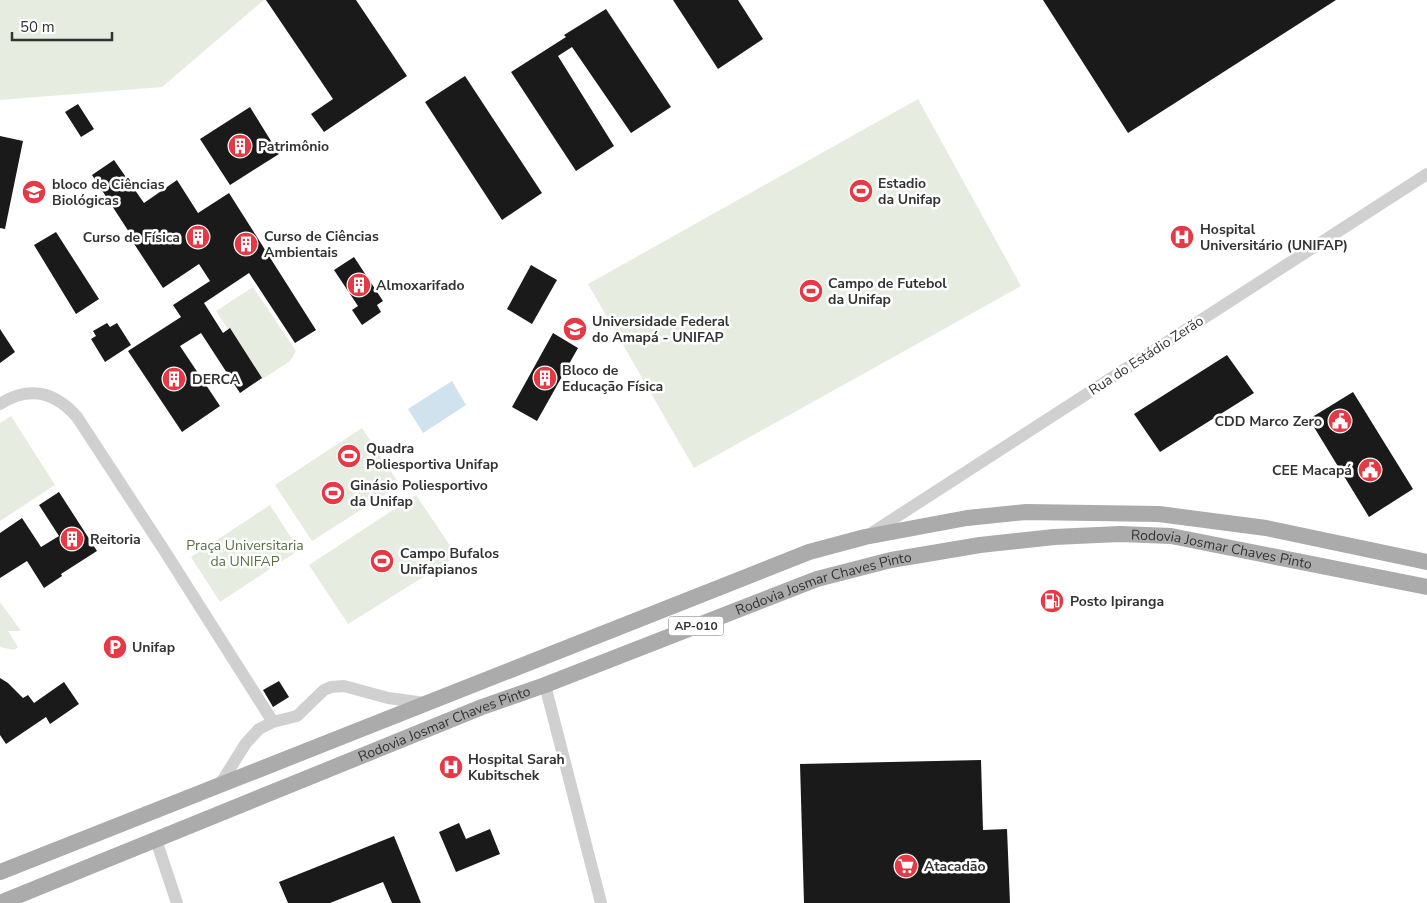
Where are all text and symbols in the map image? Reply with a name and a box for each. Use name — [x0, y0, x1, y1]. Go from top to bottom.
scale bar — [12, 10, 112, 42]
text: 50 m — [20, 17, 55, 37]
building icon: Patrimônio — [227, 133, 253, 159]
place label: Patrimônio — [258, 137, 329, 156]
place label: Estadio da Unifap — [878, 174, 941, 209]
place label: bloco de Ciências Biológicas — [52, 175, 165, 210]
sports icon: Estadio da Unifap — [848, 178, 874, 204]
school or university icon: bloco de Ciências Biológicas — [21, 179, 47, 205]
place label: Hospital Universitário (UNIFAP) — [1200, 220, 1348, 255]
building icon: Curso de Física — [185, 224, 211, 250]
hospital icon: Hospital Universitário (UNIFAP) — [1169, 224, 1195, 250]
place label: Curso de Ciências Ambientais — [264, 227, 379, 262]
place label: Curso de Física — [83, 228, 180, 247]
building icon: Curso de Ciências Ambientais — [233, 231, 259, 257]
building icon: Almoxarifado — [346, 272, 372, 298]
place label: Campo de Futebol da Unifap — [828, 274, 947, 309]
place label: Almoxarifado — [376, 276, 465, 295]
sports icon: Campo de Futebol da Unifap — [798, 278, 824, 304]
street label: Rua do Estádio Zerão — [1085, 311, 1207, 400]
place label: Universidade Federal do Amapá - UNIFAP — [592, 312, 730, 347]
school or university icon: Universidade Federal do Amapá - UNIFAP — [562, 316, 588, 342]
place label: Bloco de Educação Física — [562, 361, 663, 396]
building icon: Bloco de Educação Física — [532, 365, 558, 391]
building icon: DERCA — [161, 366, 187, 392]
place label: DERCA — [192, 370, 241, 389]
public building icon: CDD Marco Zero — [1327, 408, 1353, 434]
place label: CDD Marco Zero — [1215, 412, 1322, 431]
place label: Quadra Poliesportiva Unifap — [366, 439, 498, 474]
sports icon: Quadra Poliesportiva Unifap — [336, 443, 362, 469]
public building icon: CEE Macapá — [1357, 457, 1383, 483]
place label: CEE Macapá — [1272, 461, 1352, 480]
place label: Ginásio Poliesportivo da Unifap — [350, 476, 488, 511]
sports icon: Ginásio Poliesportivo da Unifap — [320, 480, 346, 506]
street label: Rodovia Josmar Chaves Pinto — [1131, 525, 1314, 574]
building icon: Reitoria — [59, 526, 85, 552]
place label: Reitoria — [90, 530, 141, 549]
park label: Praça Universitaria da UNIFAP — [186, 536, 304, 571]
place label: Campo Bufalos Unifapianos — [400, 544, 499, 579]
sports icon: Campo Bufalos Unifapianos — [369, 548, 395, 574]
street label: Rodovia Josmar Chaves Pinto — [733, 548, 913, 620]
fuel station icon: Posto Ipiranga — [1039, 588, 1065, 614]
place label: Posto Ipiranga — [1070, 592, 1164, 611]
road number: AP-010 — [668, 616, 724, 636]
parking icon: Unifap — [102, 634, 128, 660]
place label: Unifap — [132, 638, 175, 657]
street label: Rodovia Josmar Chaves Pinto — [355, 682, 533, 766]
place label: Hospital Sarah Kubitschek — [468, 750, 565, 785]
hospital icon: Hospital Sarah Kubitschek — [438, 754, 464, 780]
supermarket icon: Atacadão — [893, 853, 919, 879]
place label: Atacadão — [924, 857, 986, 876]

